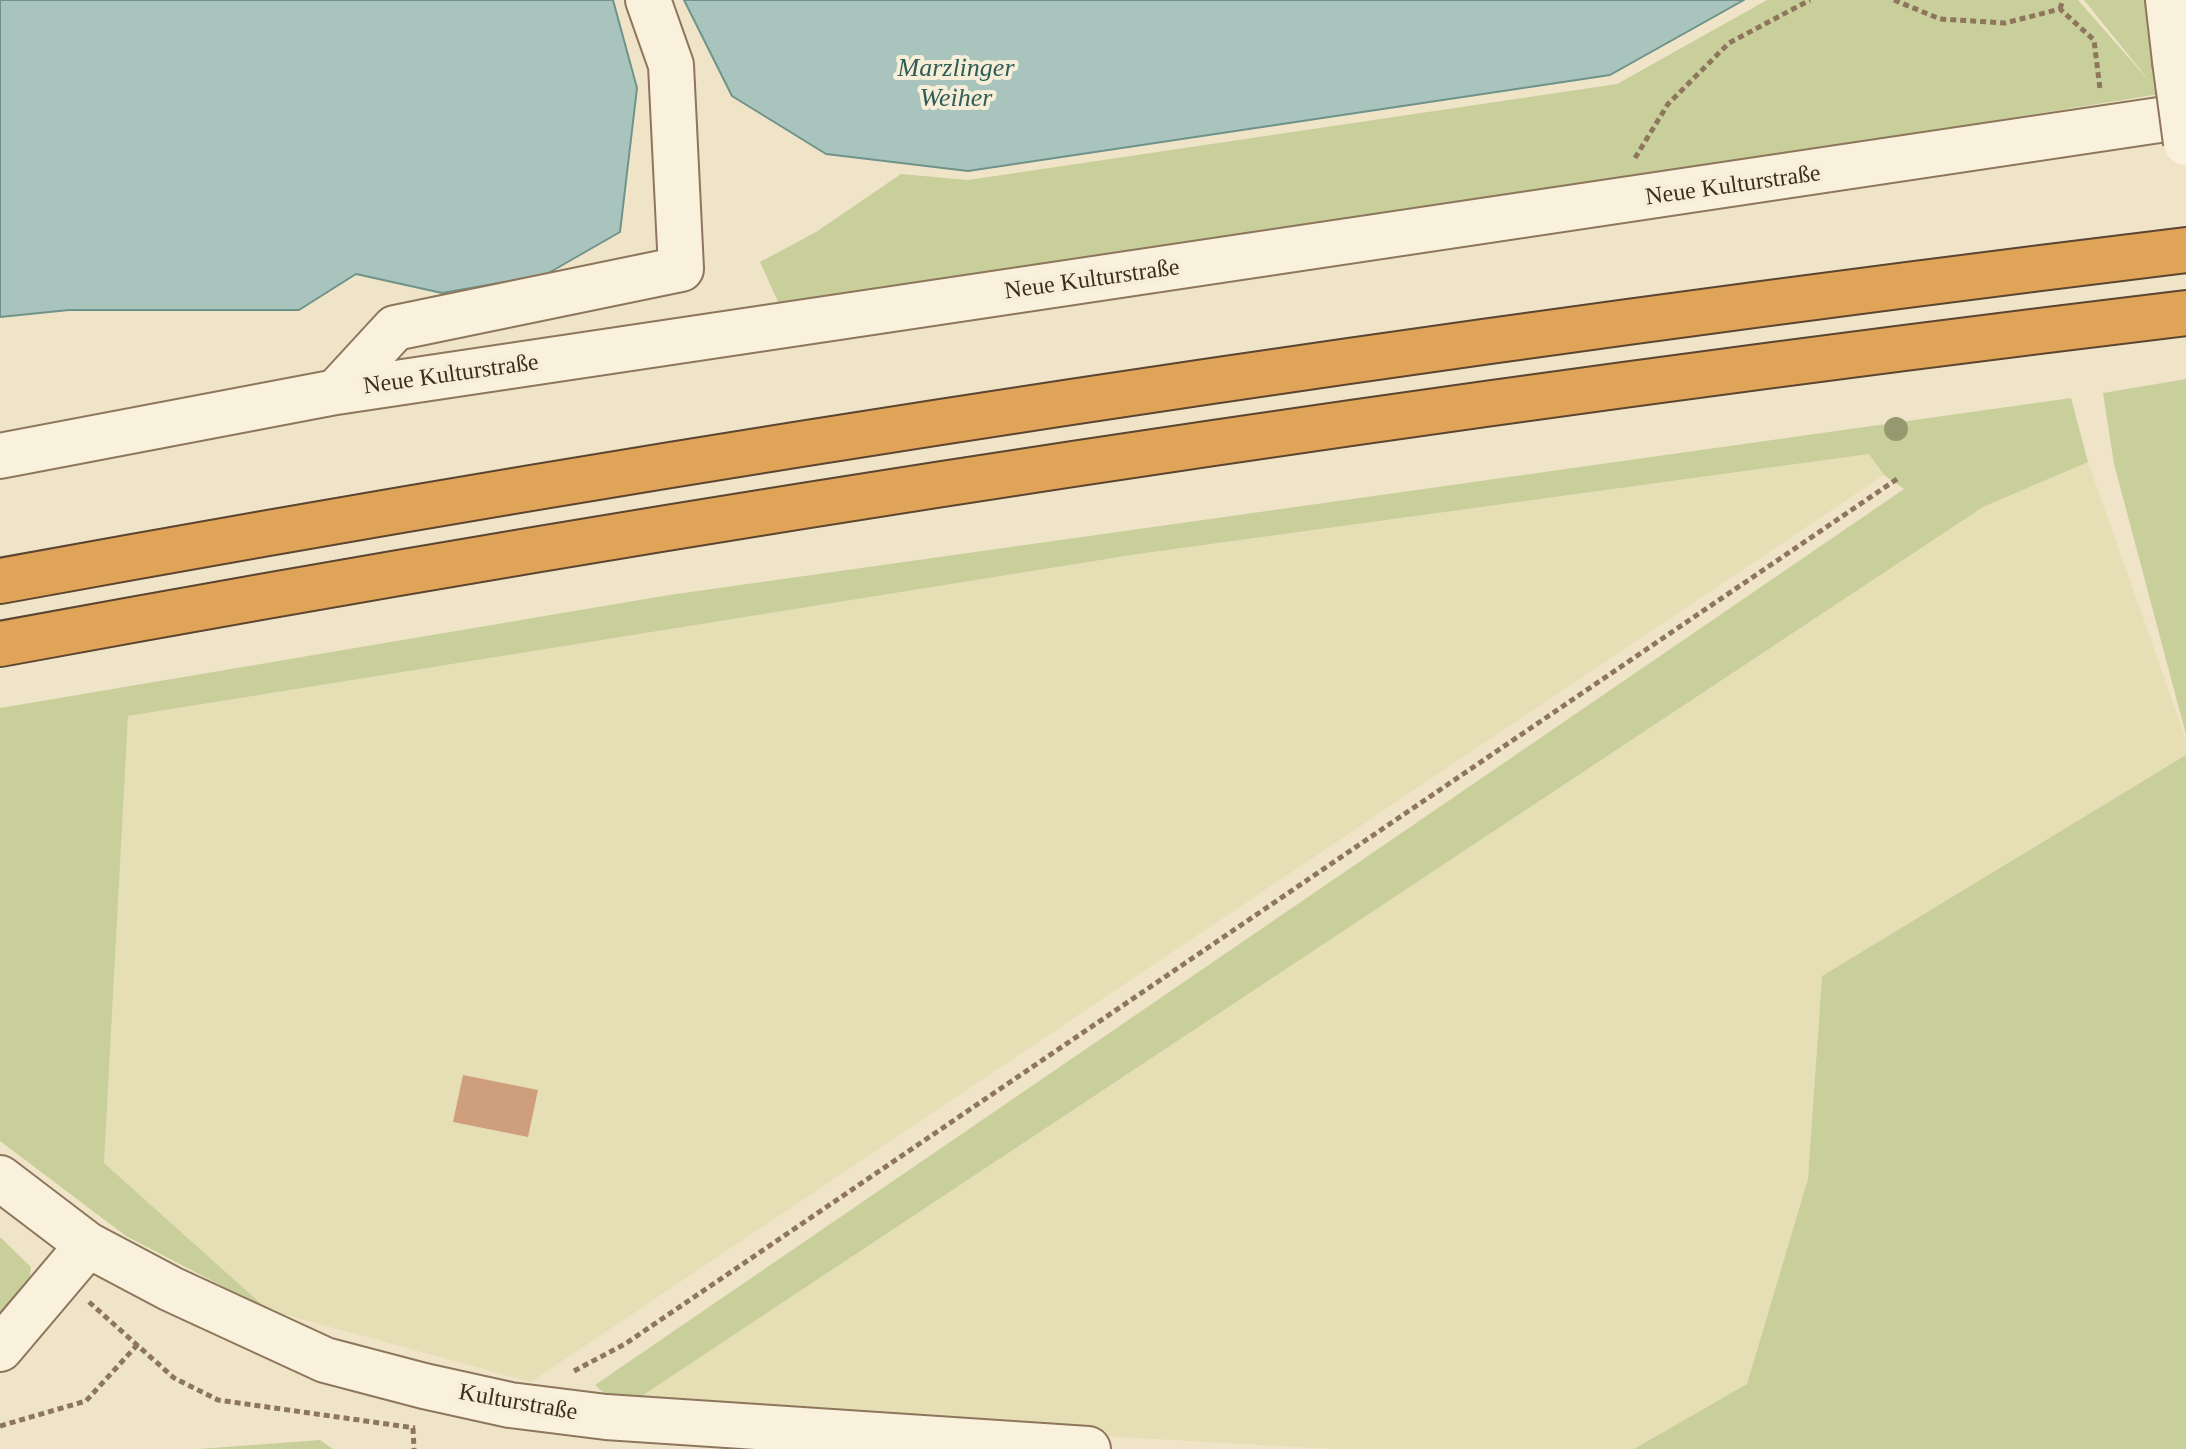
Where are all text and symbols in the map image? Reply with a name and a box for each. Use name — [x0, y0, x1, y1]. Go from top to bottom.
water label: Marzlinger Weiher — [898, 53, 1014, 114]
street label: Neue Kulturstraße — [1644, 159, 1822, 213]
street label: Neue Kulturstraße — [1003, 253, 1181, 307]
street label: Neue Kulturstraße — [362, 348, 540, 402]
street label: Kulturstraße — [456, 1378, 580, 1428]

